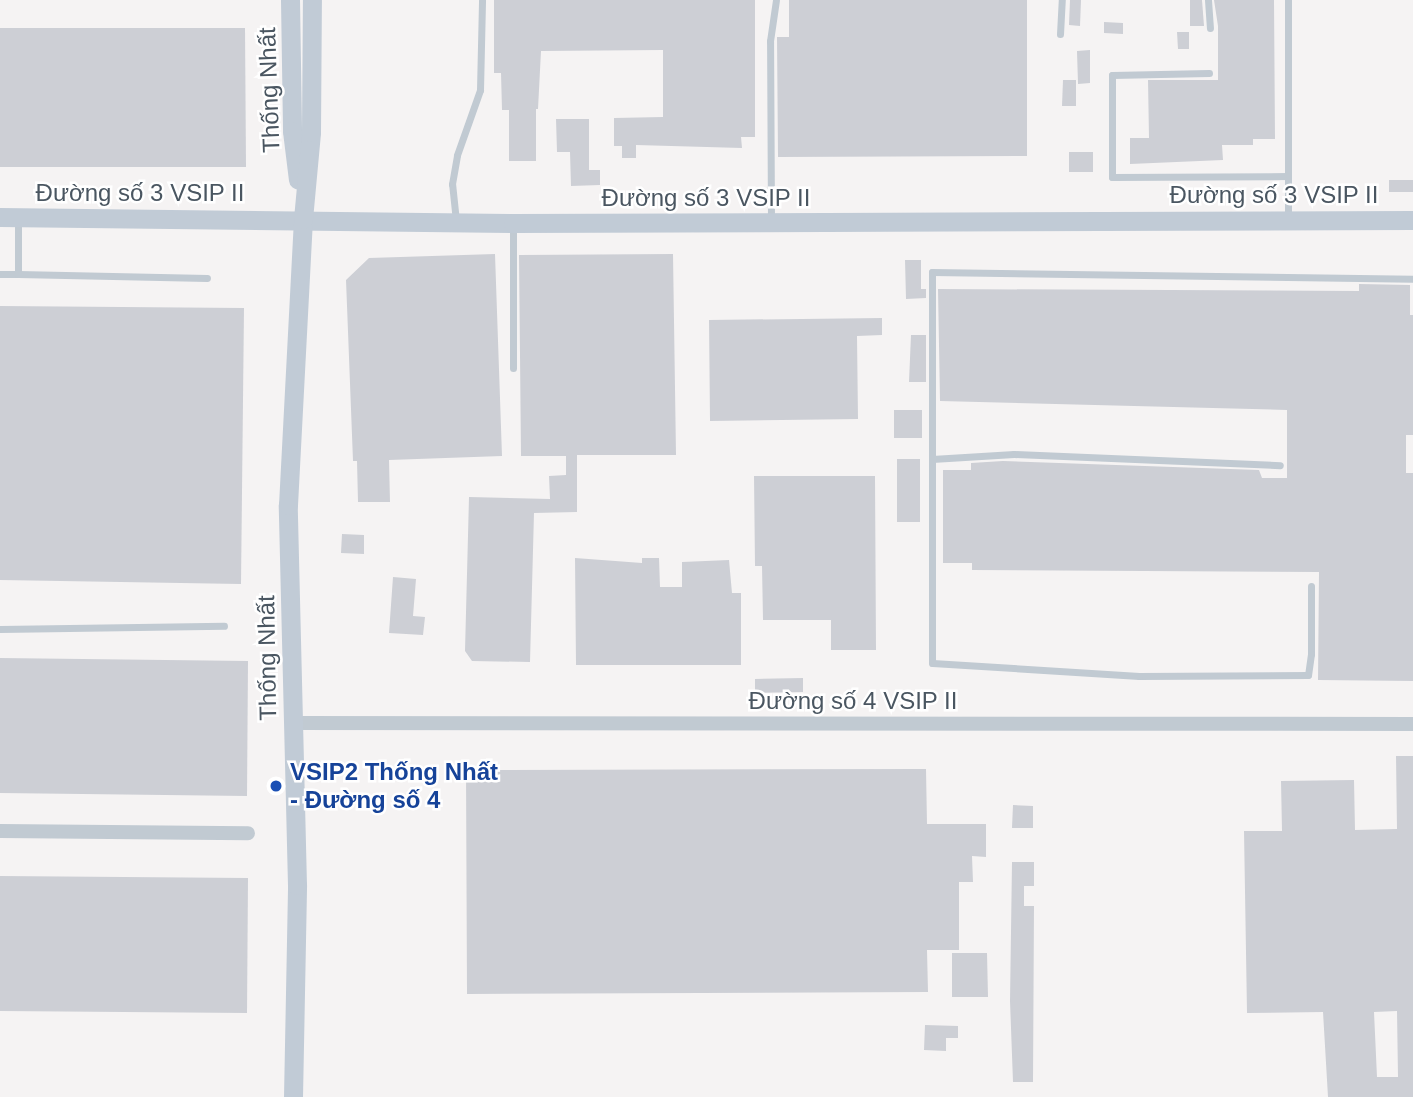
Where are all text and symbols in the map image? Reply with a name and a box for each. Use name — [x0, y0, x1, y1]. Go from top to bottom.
street label: Thống Nhất — [252, 27, 286, 153]
street label: Đường số 3 VSIP II — [35, 179, 245, 207]
street label: Đường số 3 VSIP II — [1169, 181, 1379, 209]
street label: Đường số 3 VSIP II — [601, 184, 811, 212]
street label: Thống Nhất — [252, 595, 282, 721]
street label: Đường số 4 VSIP II — [748, 687, 958, 715]
place label: VSIP2 Thống Nhất - Đường số 4 — [290, 758, 498, 814]
marker: VSIP2 Thống Nhất - Đường số 4 — [268, 778, 284, 794]

